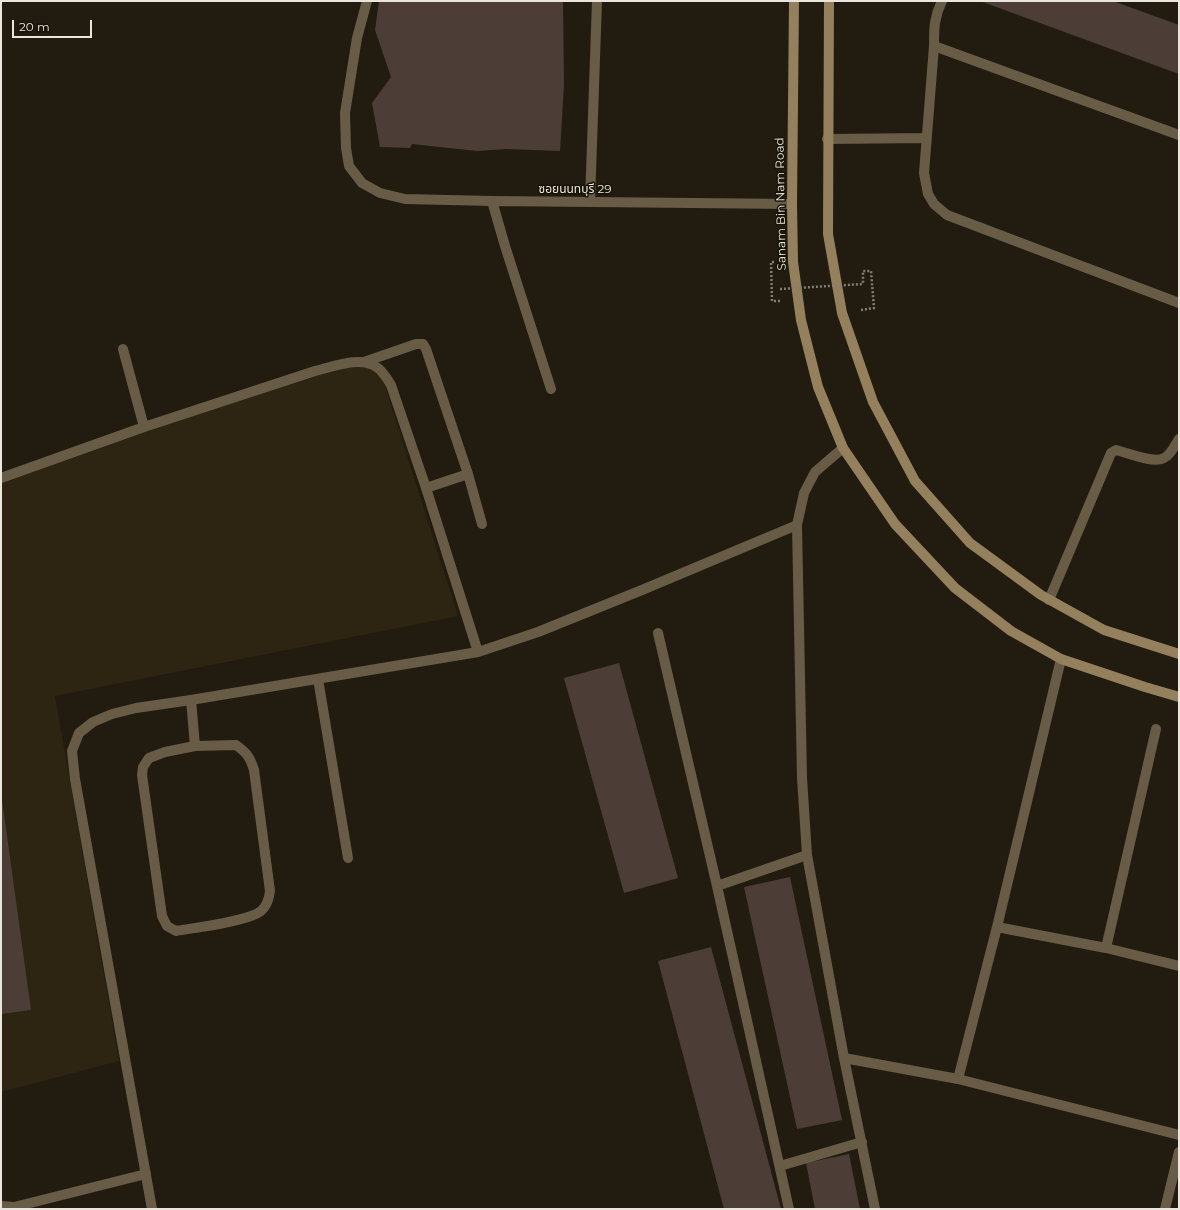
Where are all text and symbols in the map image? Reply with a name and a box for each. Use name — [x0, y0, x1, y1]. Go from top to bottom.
scale bar — [14, 12, 94, 38]
text: 20 m — [19, 19, 50, 34]
street label: Sanam Bin Nam Road — [773, 137, 789, 271]
street label: ซอยนนทบุรี 29 — [538, 182, 612, 196]

